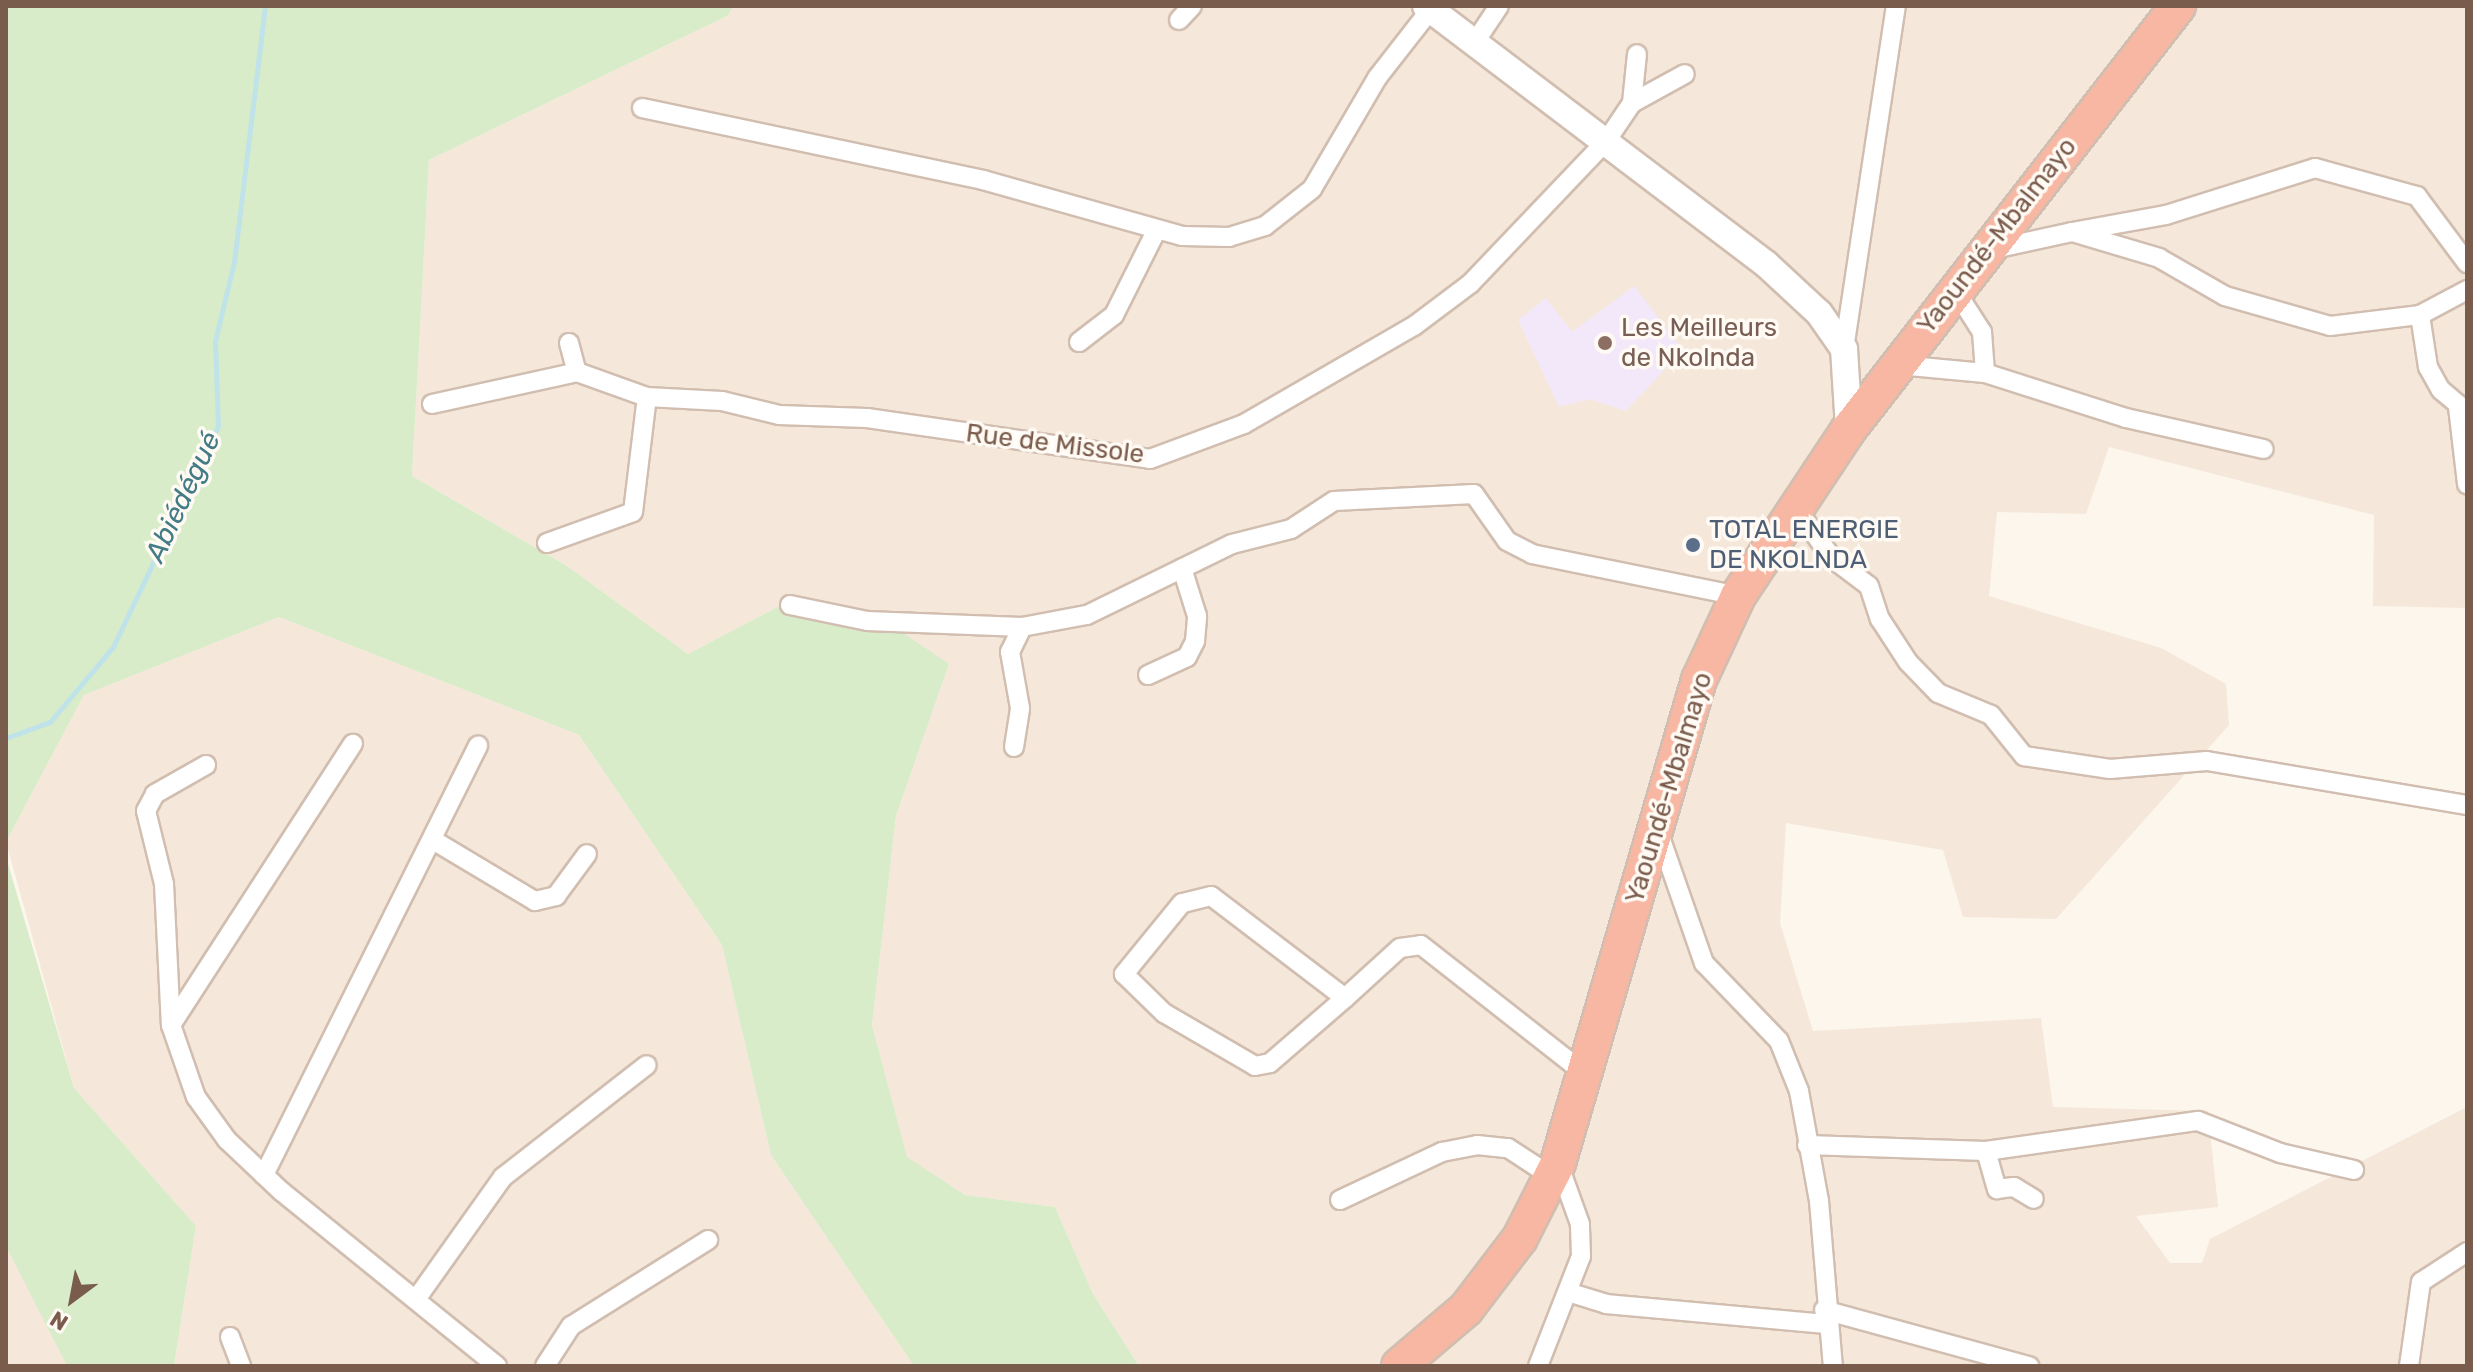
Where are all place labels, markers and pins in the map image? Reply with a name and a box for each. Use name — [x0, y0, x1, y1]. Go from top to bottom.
place label: Les Meilleurs de Nkolnda — [1621, 312, 1777, 374]
marker: Les Meilleurs de Nkolnda — [1596, 334, 1614, 352]
place label: TOTAL ENERGIE DE NKOLNDA — [1709, 514, 1900, 576]
marker: TOTAL ENERGIE DE NKOLNDA — [1684, 536, 1702, 554]

